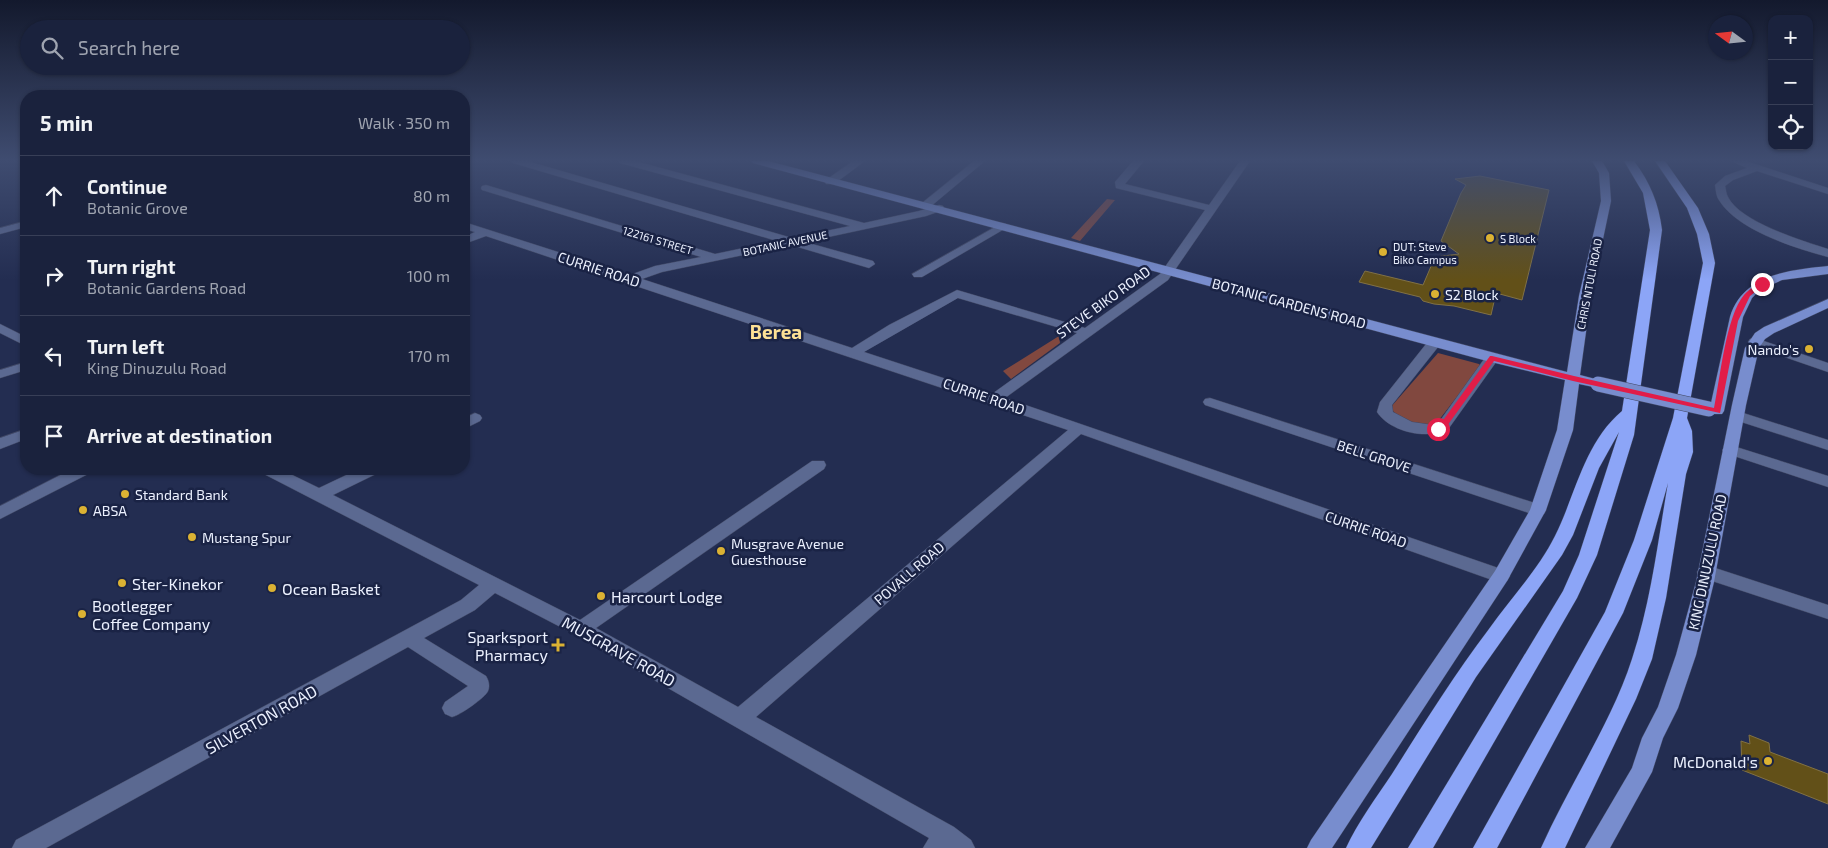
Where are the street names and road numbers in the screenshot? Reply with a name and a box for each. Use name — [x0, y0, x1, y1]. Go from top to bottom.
street label: 122161 STREET — [622, 223, 695, 257]
street label: BOTANIC AVENUE — [741, 228, 829, 258]
street label: CHRIS NTULI ROAD — [1574, 237, 1604, 331]
street label: CURRIE ROAD — [556, 248, 642, 290]
street label: STEVE BIKO ROAD — [1053, 262, 1153, 342]
street label: BOTANIC GARDENS ROAD — [1210, 274, 1368, 332]
street label: CURRIE ROAD — [941, 374, 1027, 418]
street label: BELL GROVE — [1335, 436, 1413, 476]
street label: KING DINUZULU ROAD — [1684, 493, 1730, 631]
street label: CURRIE ROAD — [1323, 507, 1409, 551]
street label: POVALL ROAD — [870, 538, 948, 608]
street label: MUSGRAVE ROAD — [559, 612, 679, 690]
street label: SILVERTON ROAD — [202, 681, 320, 757]

